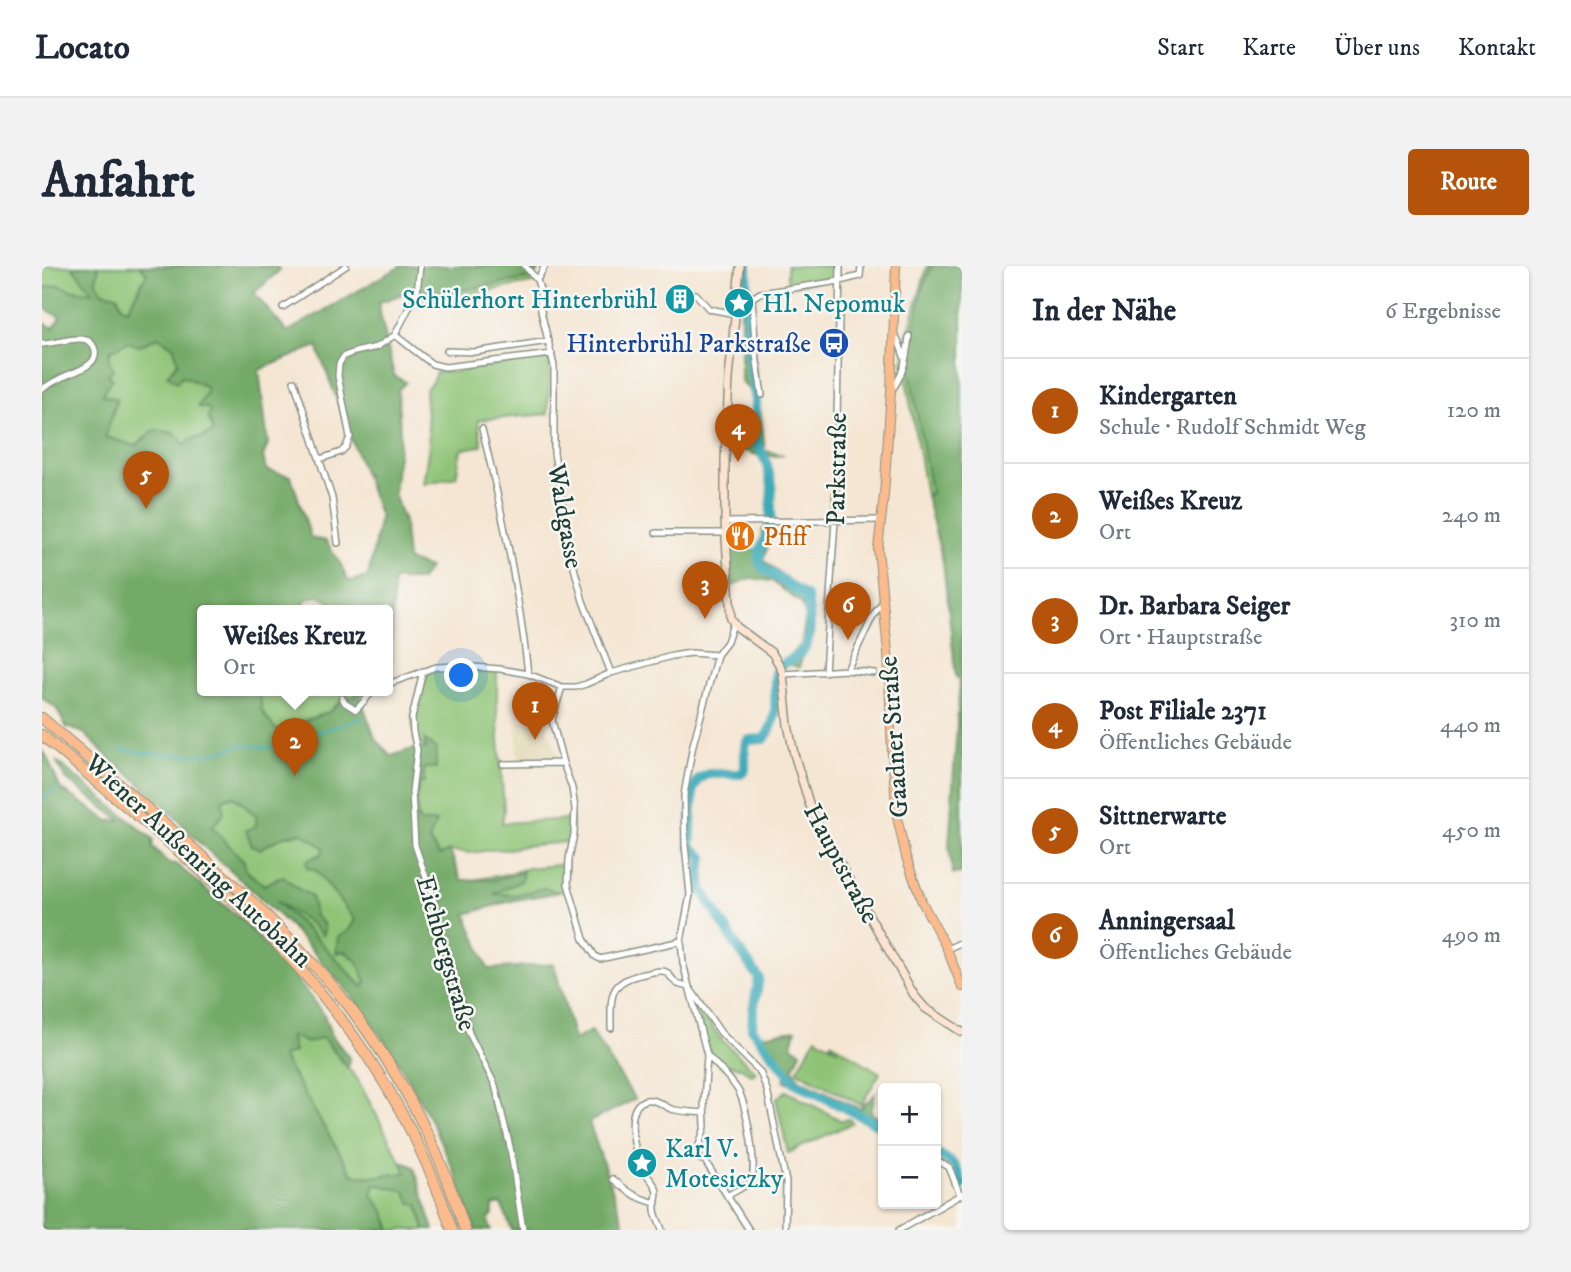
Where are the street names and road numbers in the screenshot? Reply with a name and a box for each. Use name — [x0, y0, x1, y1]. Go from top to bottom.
street label: Parkstraße — [820, 412, 855, 526]
street label: Waldgasse — [539, 460, 590, 571]
street label: Gaadner Straße — [872, 655, 917, 819]
street label: Wiener Außenring Autobahn — [77, 747, 319, 975]
street label: Hauptstraße — [795, 798, 886, 929]
street label: Eichbergstraße — [408, 872, 483, 1035]

